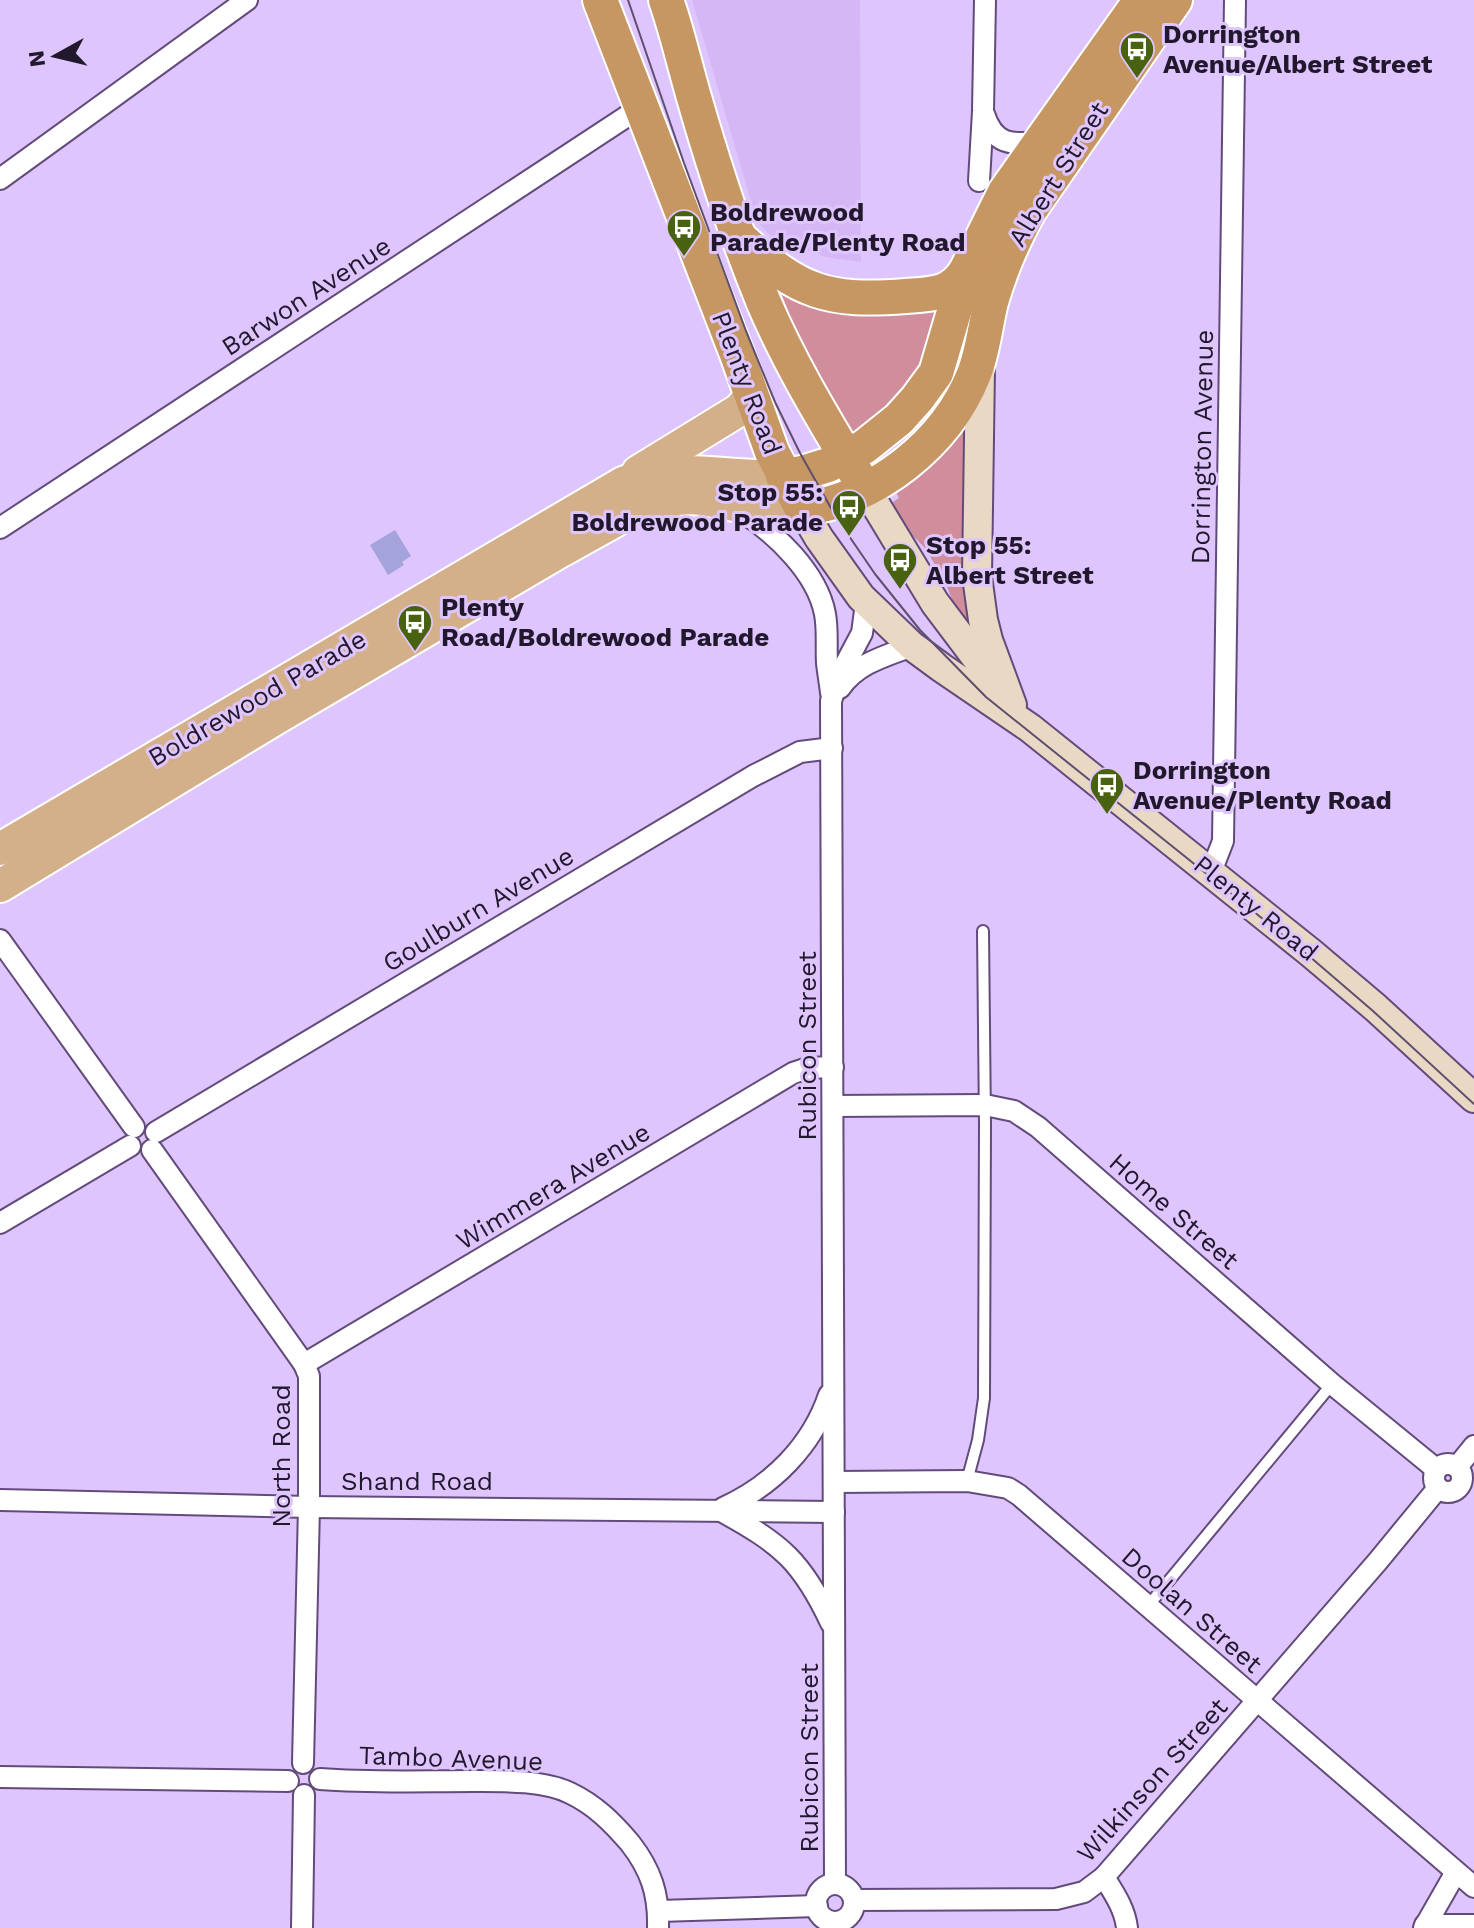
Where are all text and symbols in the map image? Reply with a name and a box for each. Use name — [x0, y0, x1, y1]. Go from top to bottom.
north arrow — [16, 16, 96, 96]
place label: Dorrington Avenue/Albert Street — [1163, 19, 1433, 79]
bus stop icon: Dorrington Avenue/Albert Street — [1118, 30, 1156, 80]
text: N — [23, 49, 50, 69]
street label: Albert Street — [1002, 96, 1114, 252]
place label: Boldrewood Parade/Plenty Road — [710, 197, 966, 257]
bus stop icon: Boldrewood Parade/Plenty Road — [665, 208, 703, 258]
street label: Barwon Avenue — [216, 230, 396, 362]
street label: Plenty Road — [706, 307, 788, 459]
street label: Dorrington Avenue — [1185, 329, 1219, 565]
place label: Stop 55: Boldrewood Parade — [571, 477, 823, 537]
bus stop icon: Stop 55: Boldrewood Parade — [830, 488, 868, 538]
place label: Stop 55: Albert Street — [926, 530, 1094, 590]
bus stop icon: Stop 55: Albert Street — [881, 541, 919, 591]
place label: Plenty Road/Boldrewood Parade — [441, 592, 769, 652]
bus stop icon: Plenty Road/Boldrewood Parade — [396, 603, 434, 653]
street label: Boldrewood Parade — [143, 623, 371, 773]
place label: Dorrington Avenue/Plenty Road — [1133, 755, 1392, 815]
bus stop icon: Dorrington Avenue/Plenty Road — [1088, 766, 1126, 816]
street label: Goulburn Avenue — [377, 840, 579, 978]
street label: Plenty Road — [1188, 849, 1324, 967]
street label: Rubicon Street — [792, 951, 822, 1141]
street label: Wimmera Avenue — [451, 1116, 655, 1256]
street label: Home Street — [1103, 1147, 1245, 1275]
street label: North Road — [266, 1384, 296, 1528]
street label: Shand Road — [341, 1466, 493, 1496]
street label: Doolan Street — [1116, 1541, 1268, 1679]
street label: Rubicon Street — [794, 1663, 824, 1853]
street label: Wilkinson Street — [1071, 1692, 1234, 1868]
street label: Tambo Avenue — [358, 1740, 544, 1776]

